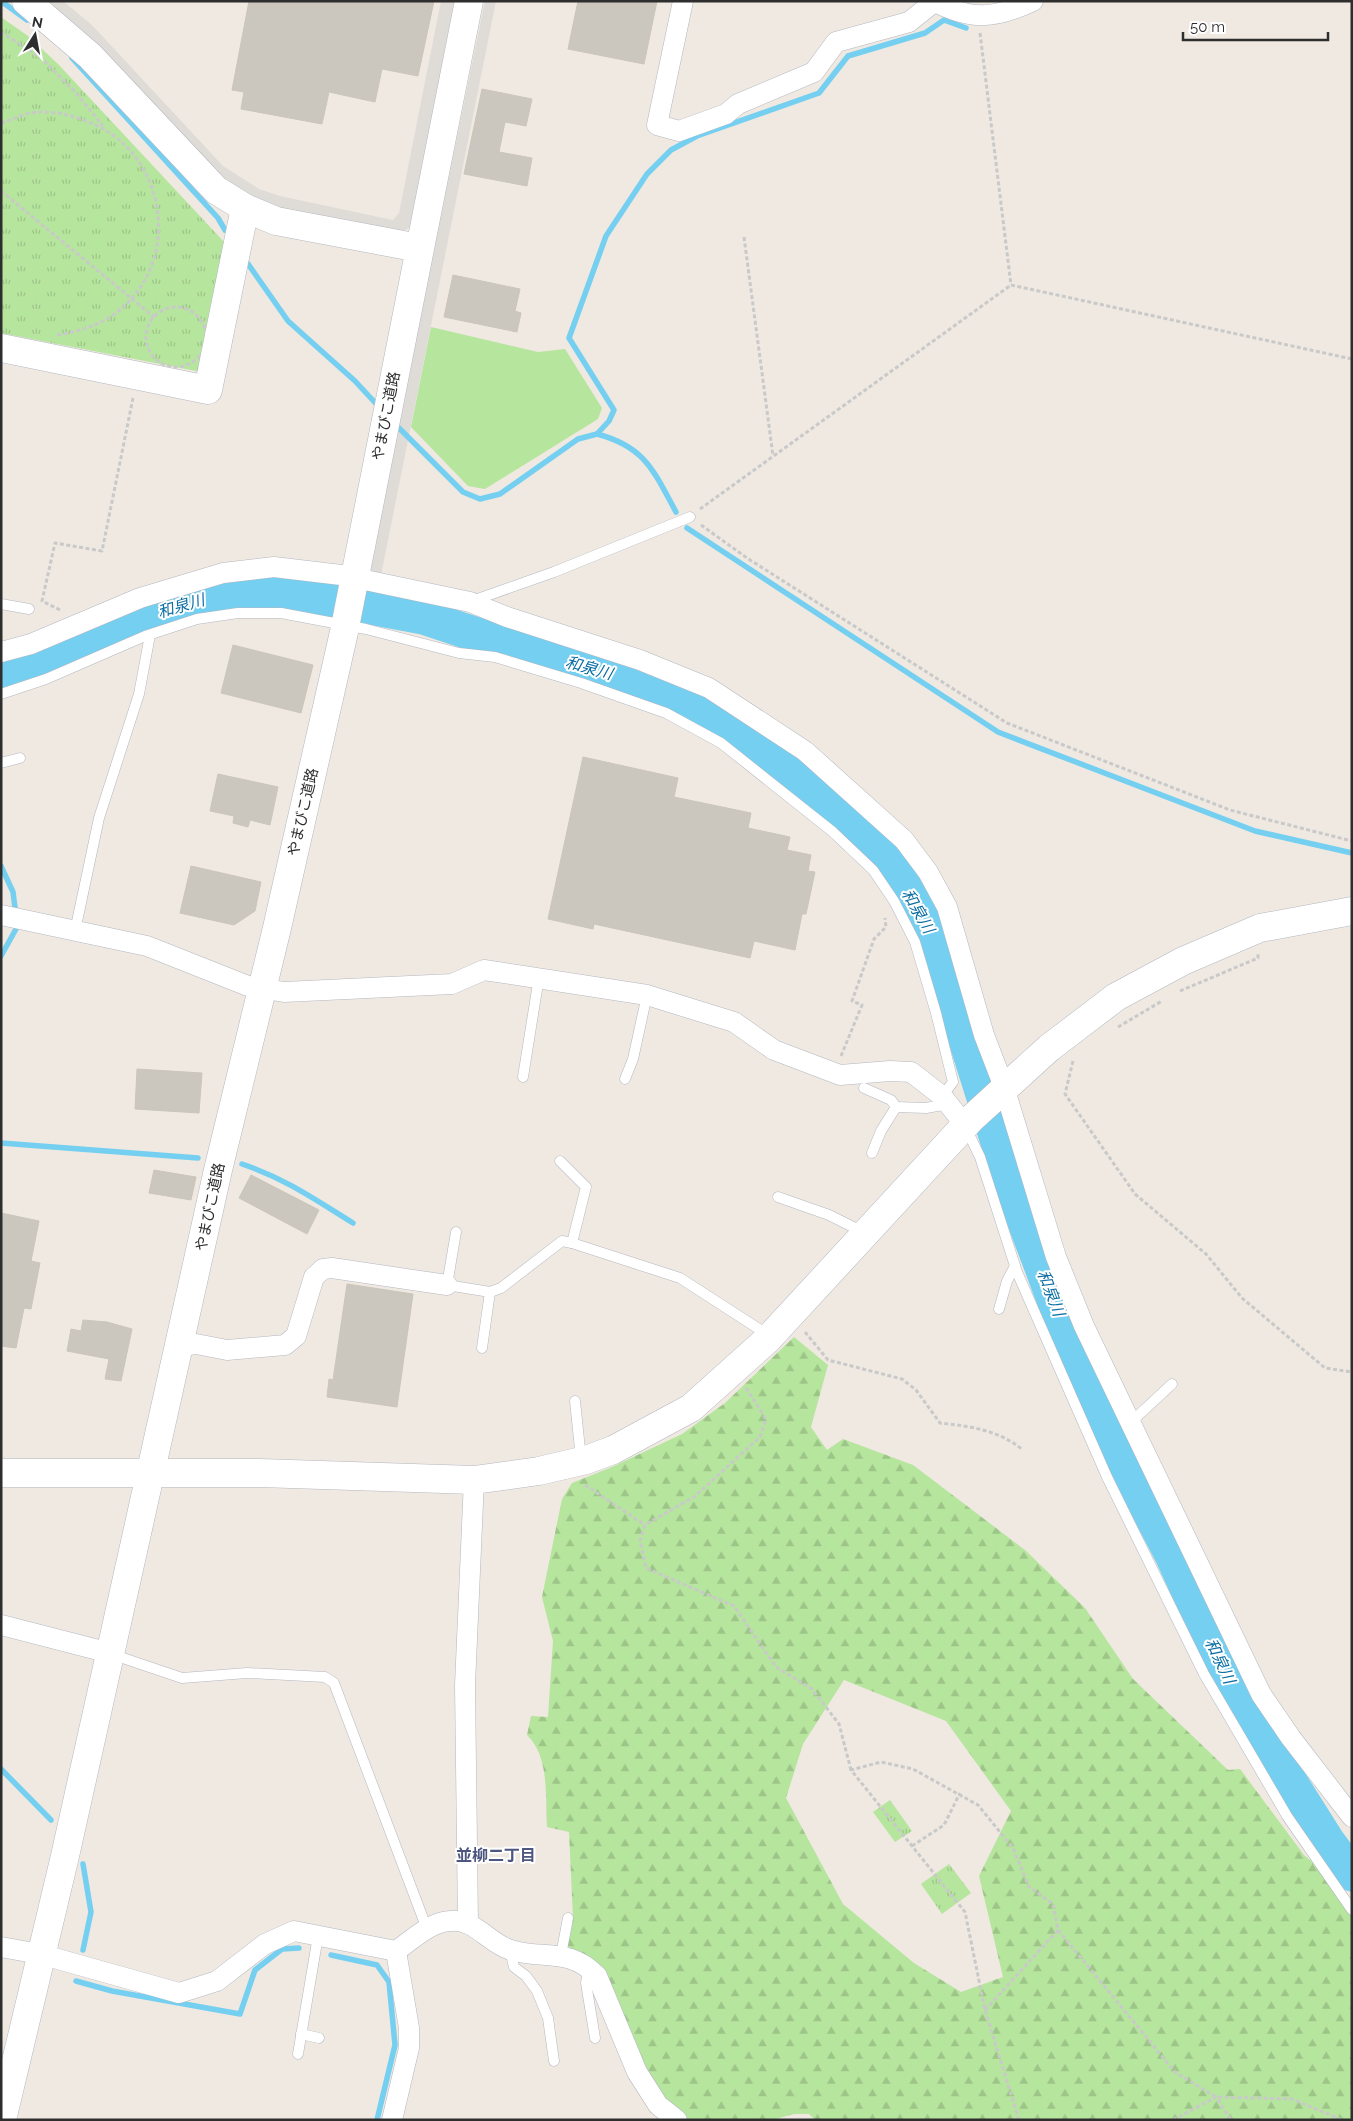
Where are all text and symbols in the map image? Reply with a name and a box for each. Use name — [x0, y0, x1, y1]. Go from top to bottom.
north arrow — [10, 10, 60, 60]
scale bar — [1183, 10, 1328, 42]
text: N — [31, 13, 44, 31]
text: 50 m — [1190, 18, 1225, 36]
street label: やまびこ道路 — [369, 370, 403, 462]
water label: 和泉川 — [155, 590, 209, 622]
water label: 和泉川 — [563, 653, 617, 684]
street label: やまびこ道路 — [284, 766, 322, 858]
water label: 和泉川 — [898, 885, 939, 938]
street label: やまびこ道路 — [192, 1161, 228, 1253]
water label: 和泉川 — [1034, 1267, 1069, 1321]
water label: 和泉川 — [1201, 1635, 1240, 1689]
district label: 並柳二丁目 — [456, 1846, 536, 1865]

